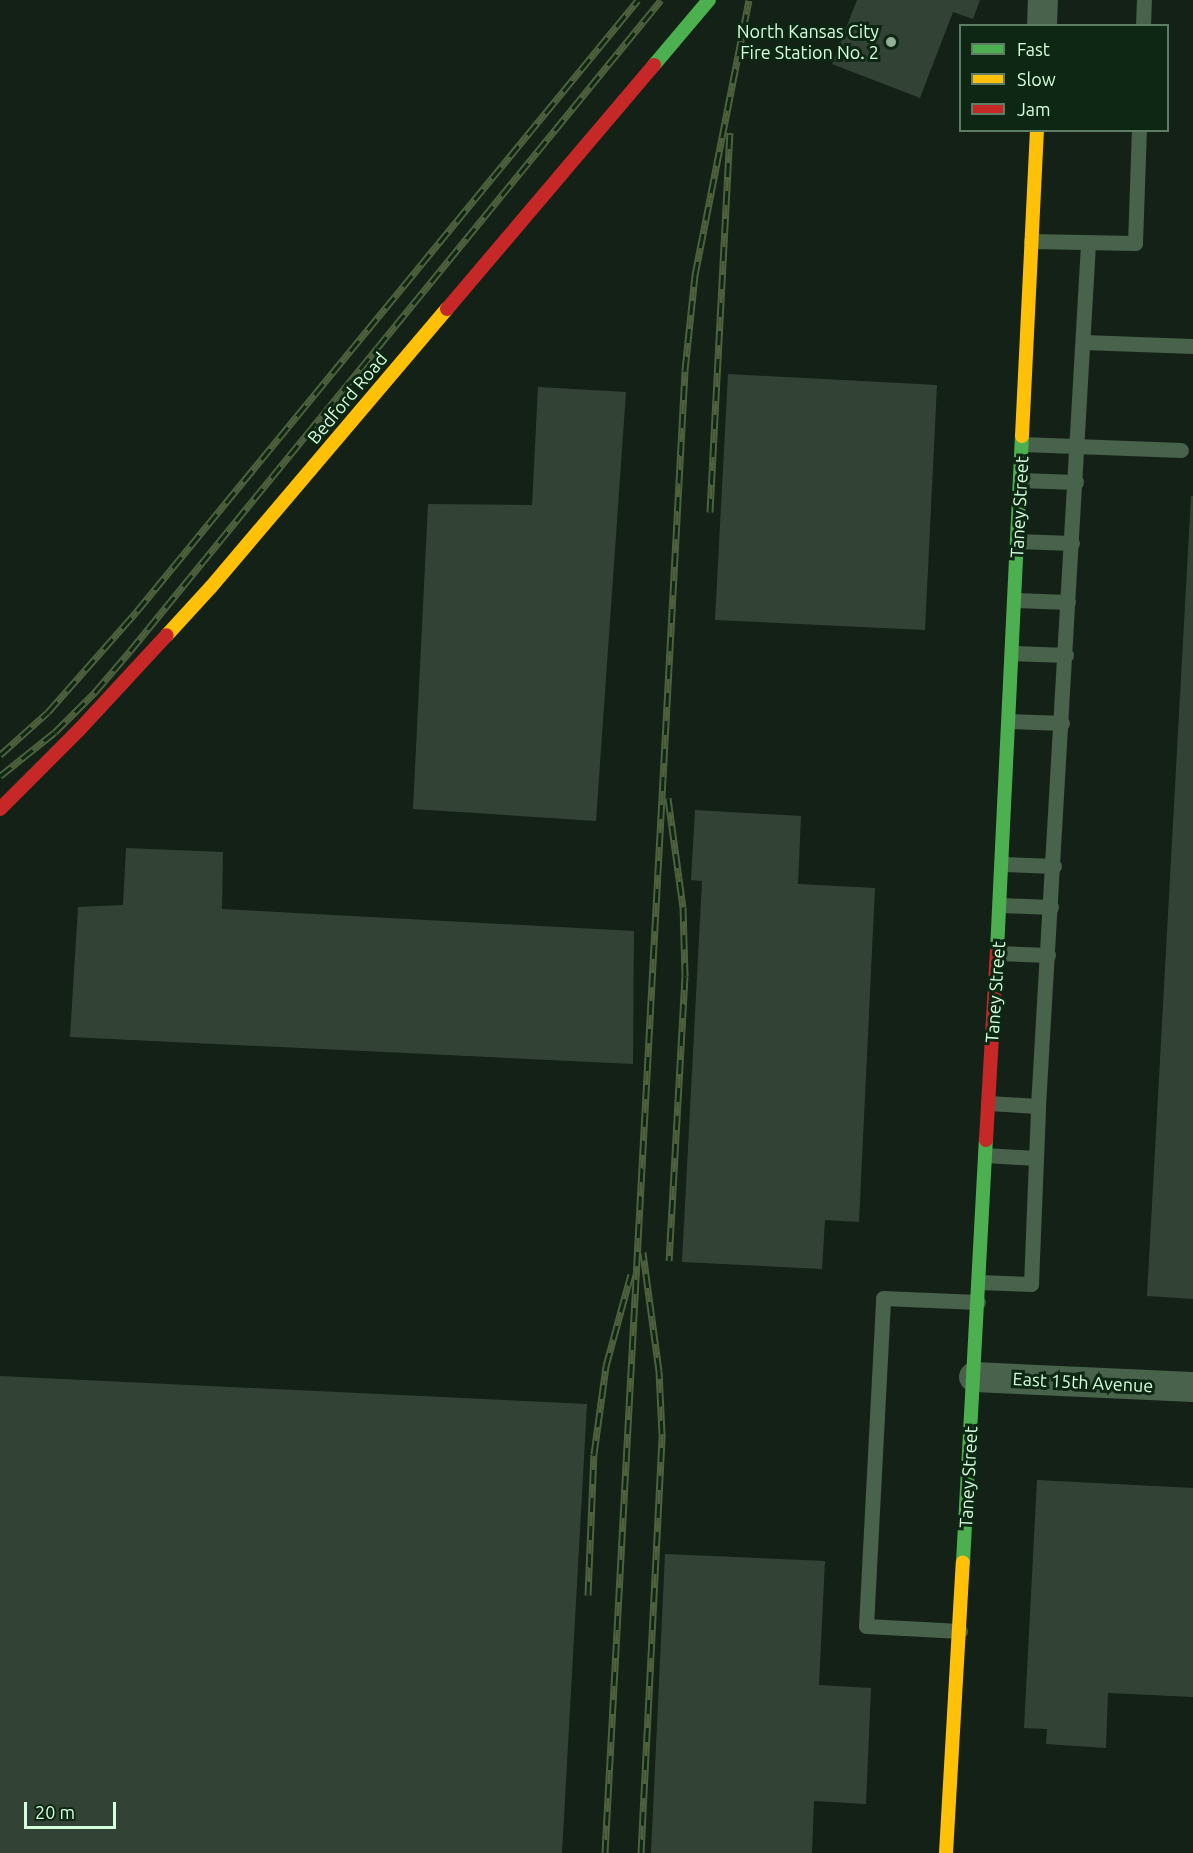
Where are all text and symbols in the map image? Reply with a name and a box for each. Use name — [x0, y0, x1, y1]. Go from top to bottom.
place label: North Kansas City Fire Station No. 2 — [737, 21, 879, 63]
legend — [959, 24, 1169, 132]
marker: North Kansas City Fire Station No. 2 — [884, 35, 898, 49]
text: Fast — [1017, 39, 1050, 59]
text: Slow — [1017, 69, 1056, 89]
text: Jam — [1017, 99, 1051, 119]
street label: Bedford Road — [303, 348, 391, 448]
street label: Taney Street — [1006, 456, 1032, 558]
street label: Taney Street — [981, 940, 1009, 1044]
street label: East 15th Avenue — [1012, 1368, 1154, 1396]
street label: Taney Street — [955, 1426, 981, 1528]
scale bar — [27, 1790, 118, 1828]
text: 20 m — [35, 1802, 75, 1822]

